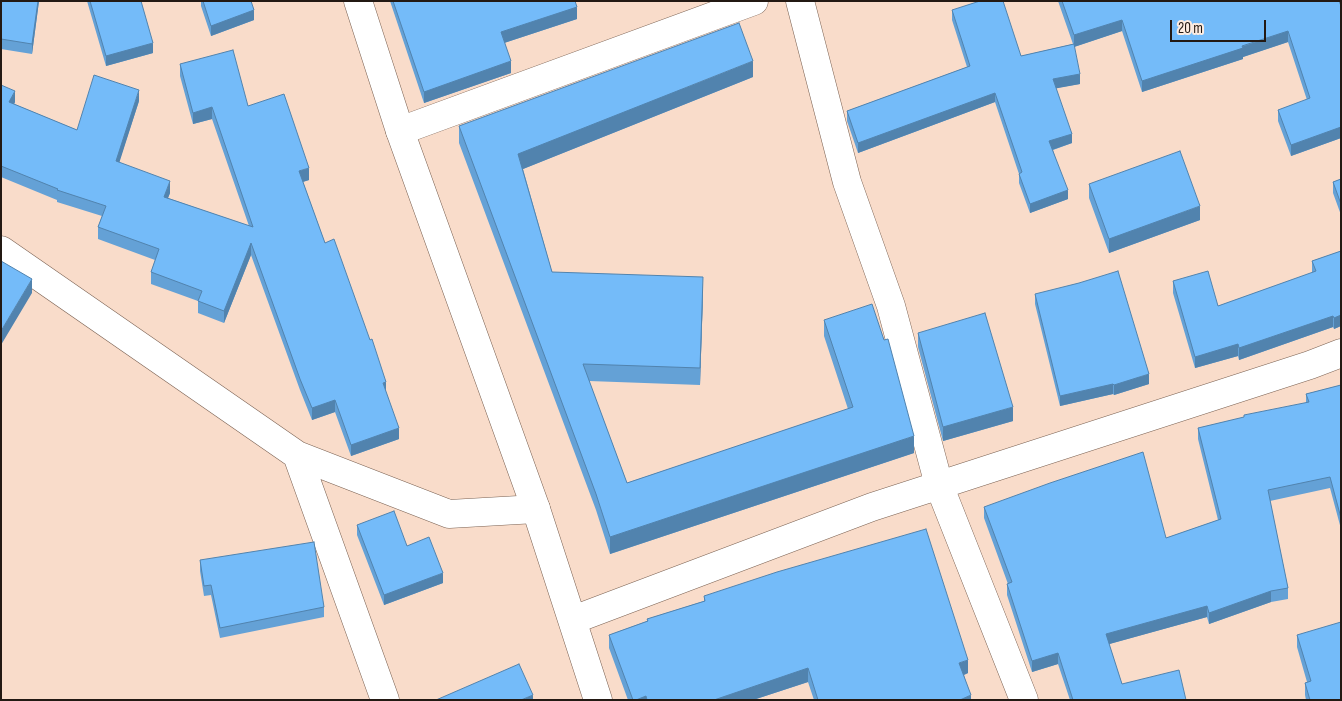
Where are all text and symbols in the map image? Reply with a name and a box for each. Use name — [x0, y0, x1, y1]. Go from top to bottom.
scale bar — [1172, 10, 1268, 42]
text: 20 m — [1178, 19, 1203, 38]

